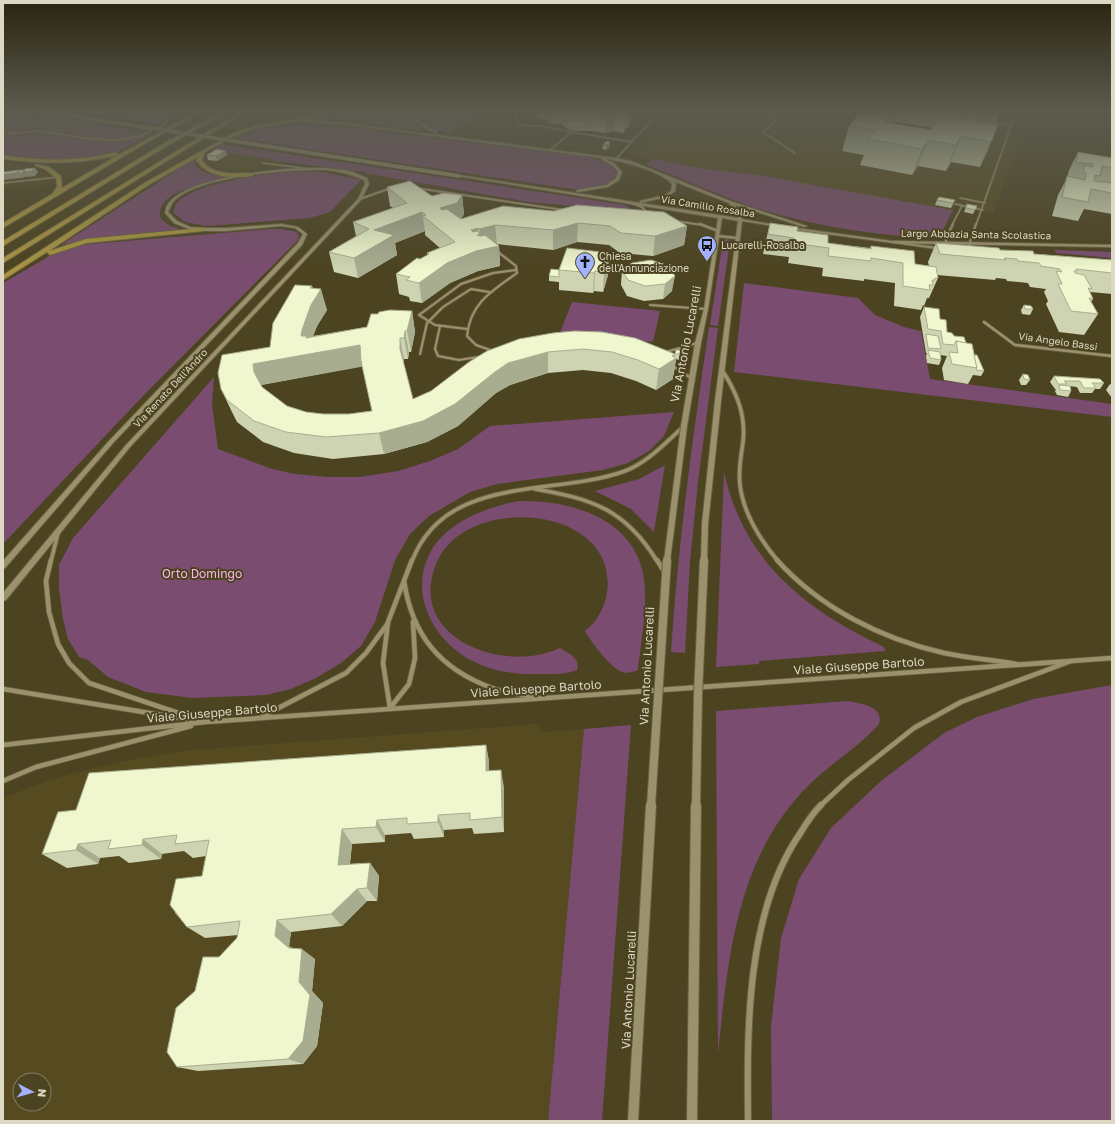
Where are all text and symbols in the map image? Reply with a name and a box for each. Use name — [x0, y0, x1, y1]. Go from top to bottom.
street label: Via Camillo Rosalba — [660, 193, 756, 219]
street label: Largo Abbazia Santa Scolastica — [901, 227, 1051, 241]
bus stop icon: Lucarelli-Rosalba — [696, 234, 718, 262]
place label: Lucarelli-Rosalba — [721, 239, 805, 251]
place label: Chiesa dell'Annunciazione — [599, 250, 689, 274]
church icon: Chiesa dell'Annunciazione — [574, 251, 596, 279]
street label: Via Antonio Lucarelli — [667, 284, 704, 404]
street label: Via Angelo Bassi — [1018, 330, 1098, 352]
street label: Via Renato Dell'Andro — [130, 346, 210, 430]
park label: Orto Domingo — [162, 566, 242, 581]
street label: Via Antonio Lucarelli — [636, 606, 657, 726]
street label: Viale Giuseppe Bartolo — [793, 653, 925, 678]
street label: Viale Giuseppe Bartolo — [470, 676, 602, 701]
street label: Viale Giuseppe Bartolo — [146, 699, 278, 726]
street label: Via Antonio Lucarelli — [618, 930, 639, 1050]
north arrow — [12, 1072, 52, 1112]
text: N — [36, 1088, 49, 1098]

